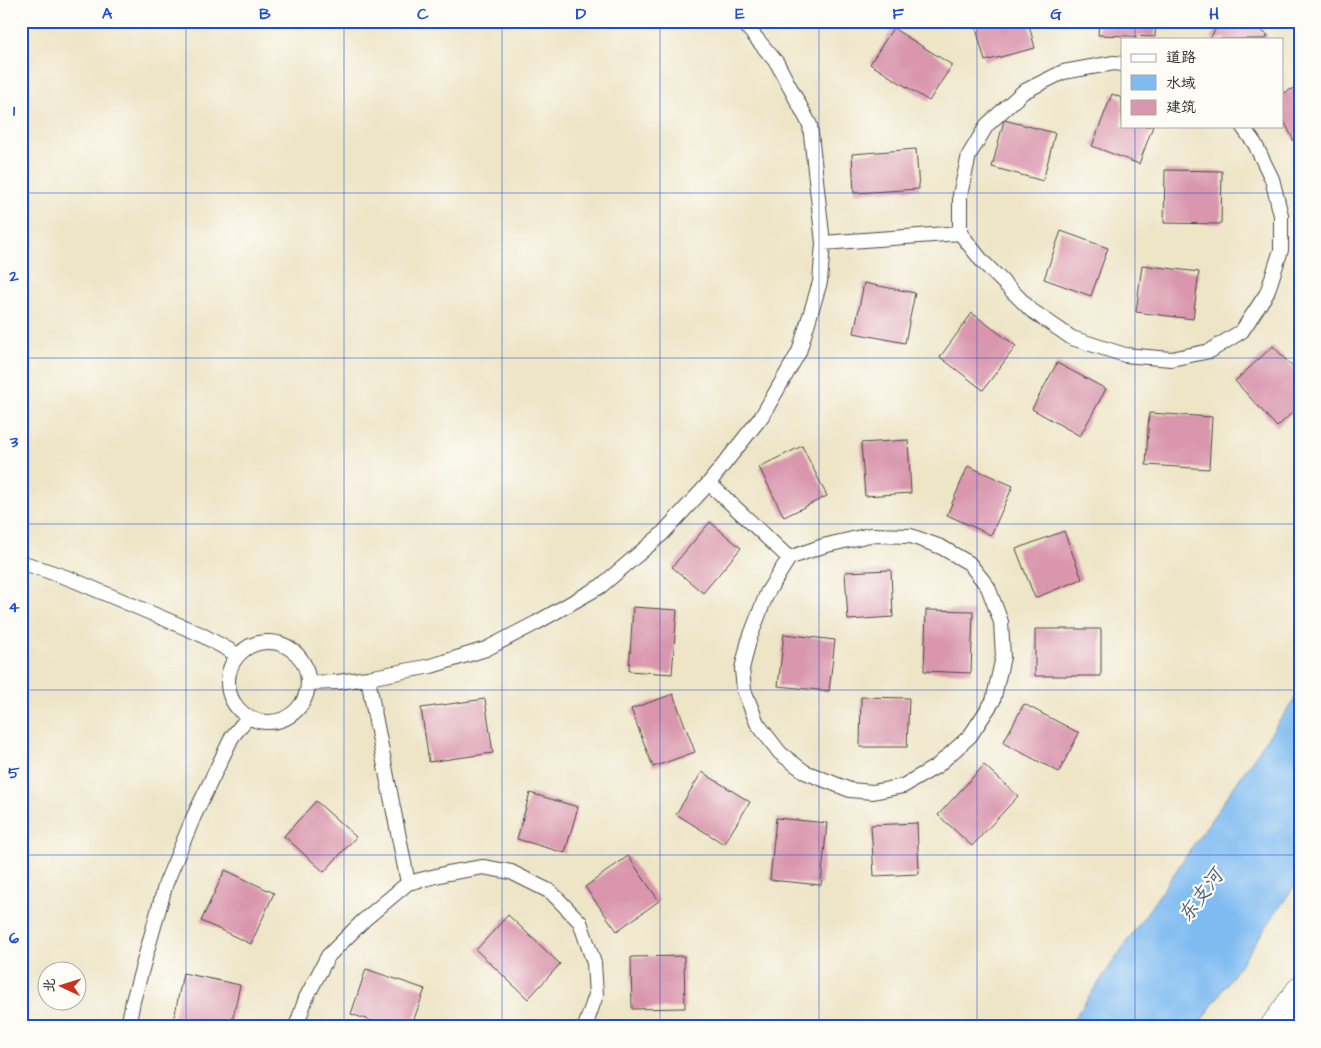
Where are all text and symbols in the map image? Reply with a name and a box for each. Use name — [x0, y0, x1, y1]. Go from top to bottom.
text: A — [102, 3, 113, 25]
text: B — [259, 3, 271, 25]
text: C — [417, 3, 429, 25]
text: D — [576, 3, 587, 25]
text: E — [735, 3, 745, 25]
text: F — [892, 3, 904, 25]
text: G — [1050, 3, 1062, 25]
text: H — [1209, 3, 1219, 25]
legend — [1121, 38, 1284, 128]
text: 道路 — [1166, 47, 1196, 68]
text: 水域 — [1166, 73, 1196, 94]
text: 建筑 — [1166, 97, 1196, 118]
text: 1 — [13, 100, 16, 122]
text: 2 — [8, 265, 19, 287]
text: 3 — [9, 431, 19, 453]
text: 4 — [9, 596, 20, 618]
text: 5 — [8, 762, 20, 784]
water label: 东支河 — [1172, 861, 1232, 928]
text: 6 — [9, 927, 19, 949]
north arrow — [38, 960, 88, 1010]
text: 北 — [40, 977, 60, 993]

